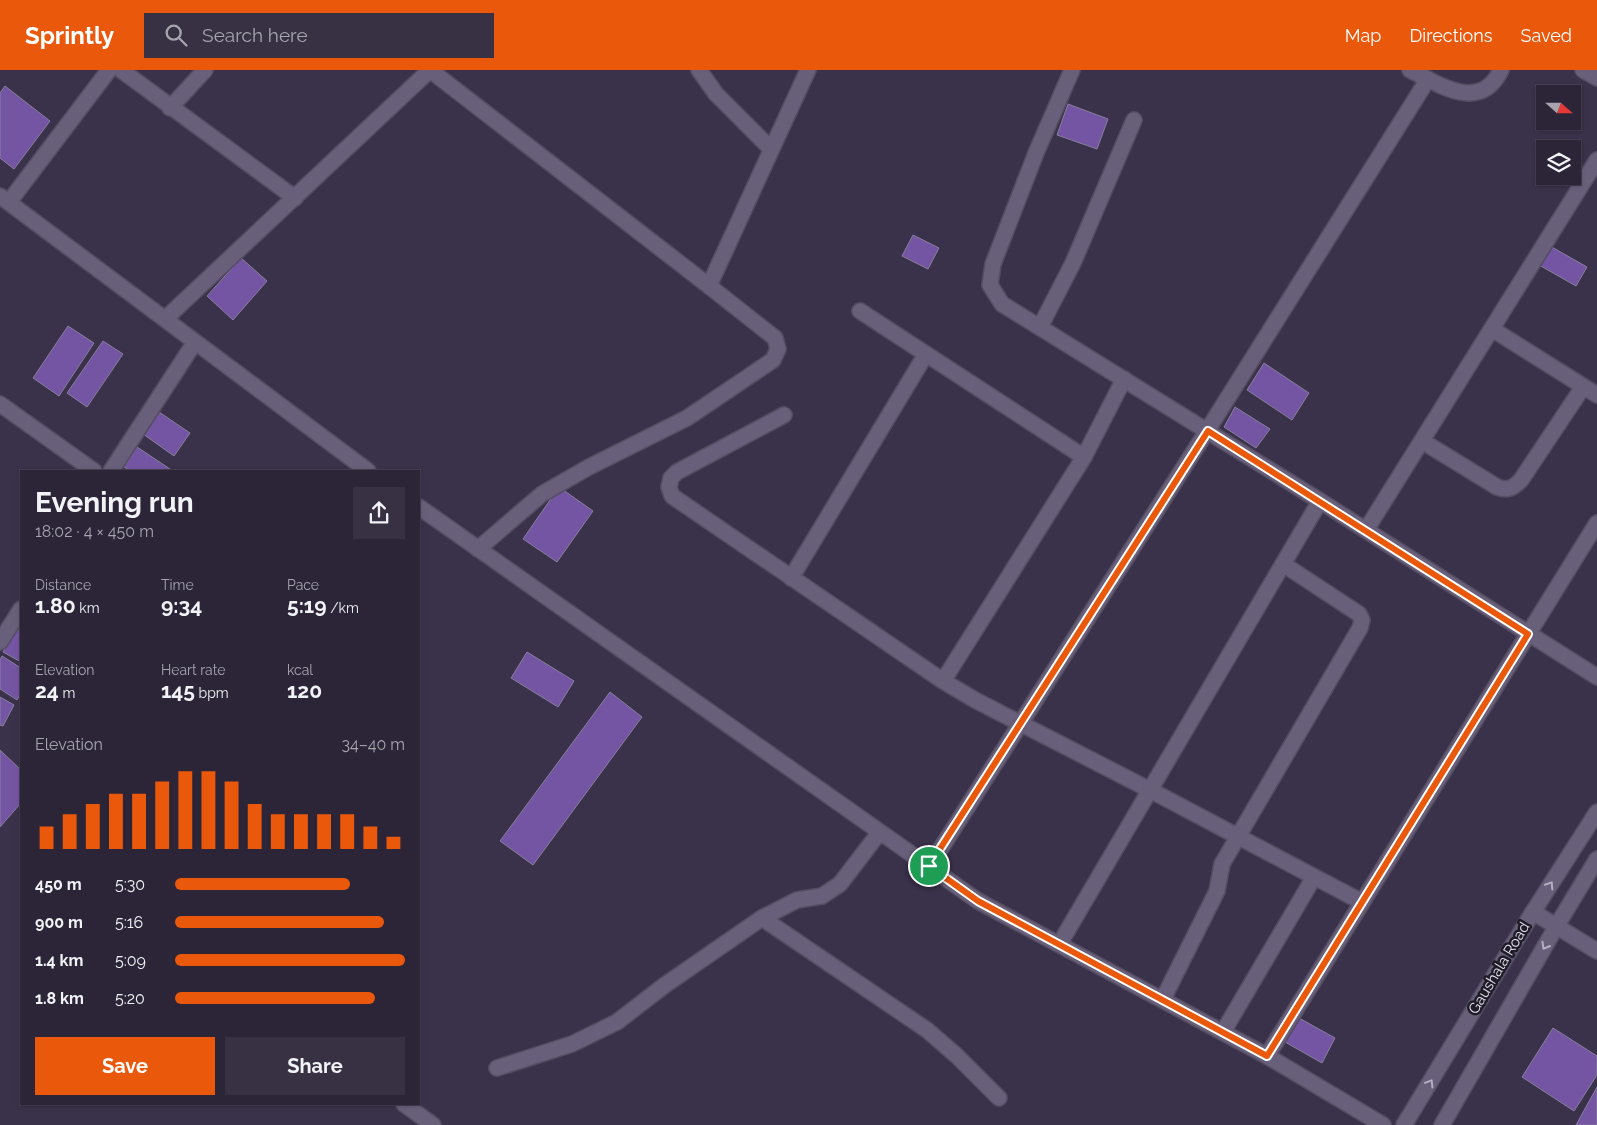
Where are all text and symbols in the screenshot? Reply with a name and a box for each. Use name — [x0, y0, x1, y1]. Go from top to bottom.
search box — [144, 13, 494, 58]
text: Sprintly — [25, 21, 114, 50]
icon: search — [162, 21, 190, 49]
text: Search here — [202, 24, 308, 46]
text: Map — [1345, 25, 1381, 46]
text: Directions — [1409, 25, 1493, 46]
text: Saved — [1521, 25, 1572, 46]
north arrow — [1536, 85, 1581, 130]
map controls — [1536, 85, 1581, 185]
button: layers — [1536, 140, 1581, 185]
text: Evening run — [35, 486, 194, 519]
button: share — [353, 487, 405, 539]
text: 18:02 · 4 × 450 m — [35, 522, 154, 541]
text: Distance — [35, 577, 91, 593]
text: Time — [161, 577, 194, 593]
text: Pace — [287, 577, 319, 593]
text: 1.80 — [35, 593, 76, 618]
text: 9:34 — [161, 593, 202, 618]
text: 5:19 — [287, 593, 327, 618]
text: km — [76, 600, 100, 616]
text: /km — [327, 600, 359, 616]
text: Elevation — [35, 662, 94, 678]
text: Heart rate — [161, 662, 225, 678]
text: kcal — [287, 662, 313, 678]
text: 24 — [35, 678, 59, 703]
text: 145 — [161, 678, 195, 703]
text: 120 — [287, 678, 322, 703]
text: m — [59, 685, 75, 701]
text: bpm — [195, 685, 229, 701]
text: Elevation — [35, 735, 103, 754]
text: 34–40 m — [341, 735, 405, 754]
pin — [908, 845, 950, 887]
icon: arrive — [915, 852, 943, 880]
text: 450 m — [35, 875, 82, 894]
text: 5:30 — [115, 875, 145, 894]
one-way arrow — [1544, 881, 1553, 890]
text: 900 m — [35, 913, 83, 932]
text: 5:16 — [115, 913, 143, 932]
street label: Gaushala Road — [1464, 919, 1534, 1017]
one-way arrow — [1541, 940, 1551, 949]
text: 1.4 km — [35, 951, 83, 970]
text: 5:09 — [115, 951, 146, 970]
text: 1.8 km — [35, 989, 84, 1008]
text: 5:20 — [115, 989, 145, 1008]
button: Save — [35, 1037, 215, 1095]
button: Share — [225, 1037, 405, 1095]
one-way arrow — [1423, 1080, 1433, 1089]

